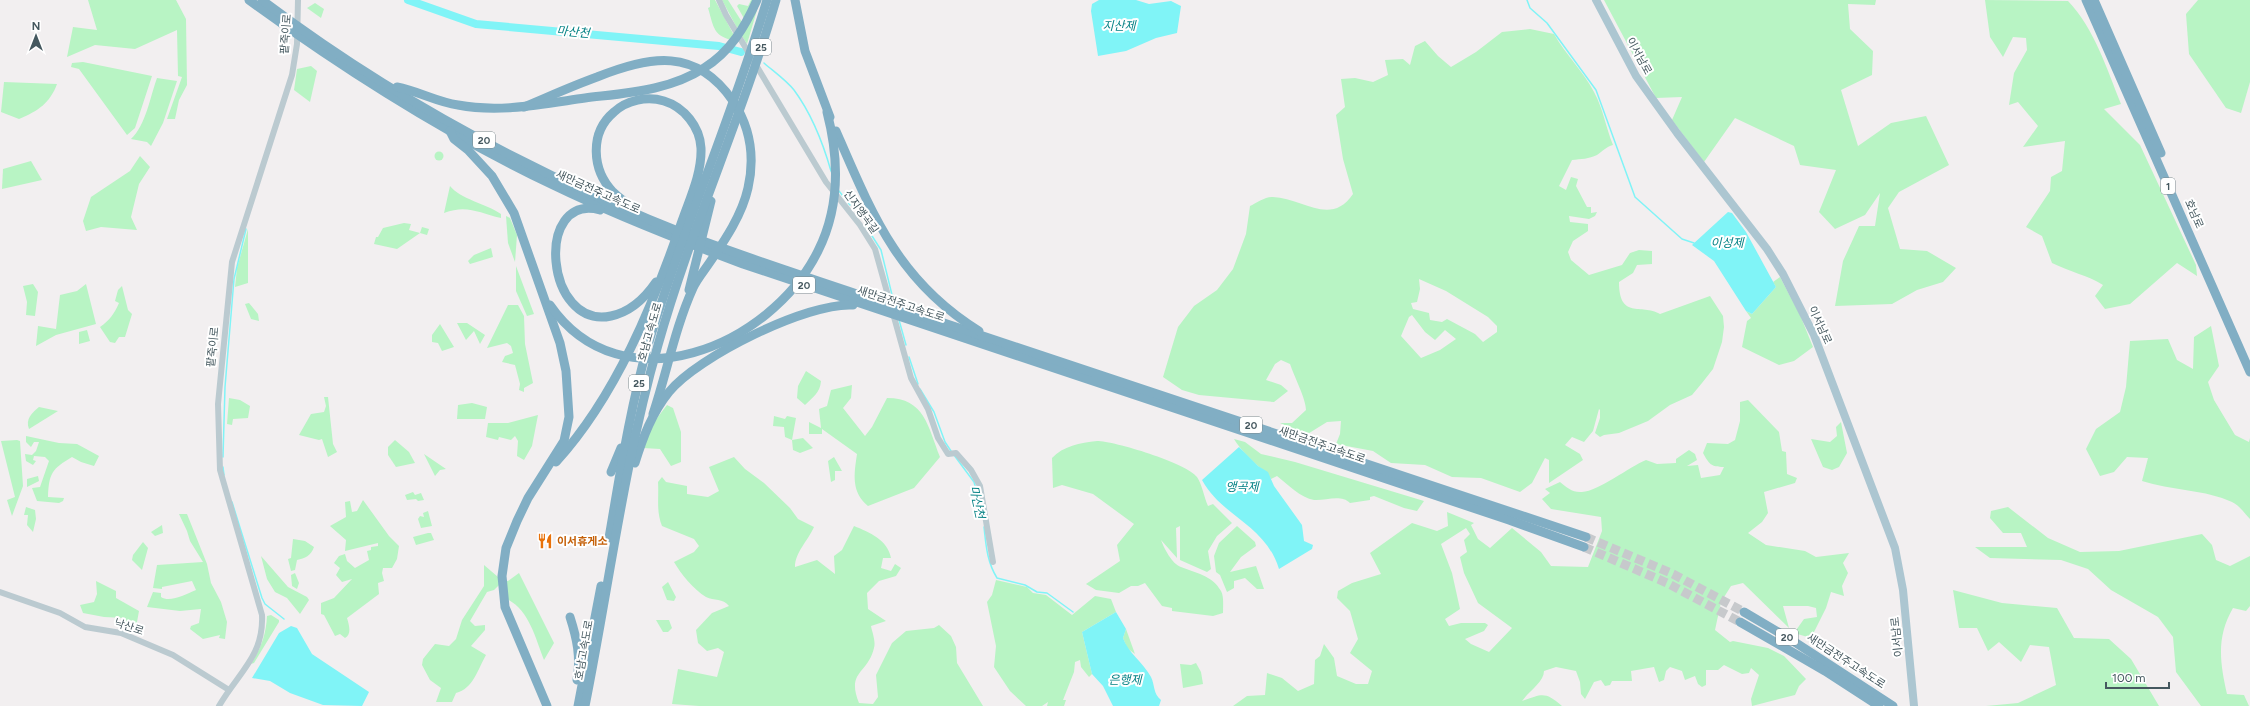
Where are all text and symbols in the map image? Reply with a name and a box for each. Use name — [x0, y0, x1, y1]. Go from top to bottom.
street label: 팥죽이로 — [278, 13, 294, 55]
north arrow — [16, 16, 56, 56]
water label: 지산제 — [1102, 19, 1138, 33]
text: N — [32, 20, 40, 33]
water label: 마산천 — [556, 24, 592, 41]
street label: 이서남로 — [1624, 35, 1654, 77]
road number: 25 — [751, 39, 771, 55]
road number: 20 — [473, 132, 495, 148]
street label: 새만금전주고속도로 — [554, 168, 642, 216]
road number: 1 — [2161, 178, 2175, 194]
street label: 신지앵곡길 — [841, 188, 881, 236]
street label: 호남로 — [2182, 197, 2206, 231]
water label: 이성제 — [1710, 236, 1746, 250]
road number: 20 — [793, 277, 815, 293]
street label: 새만금전주고속도로 — [856, 284, 946, 324]
street label: 호남고속도로 — [635, 301, 665, 363]
street label: 이서남로 — [1806, 304, 1834, 346]
street label: 팥죽이로 — [204, 326, 222, 368]
road number: 25 — [629, 375, 649, 391]
road number: 20 — [1240, 417, 1262, 433]
street label: 새만금전주고속도로 — [1277, 424, 1367, 466]
water label: 앵곡제 — [1225, 480, 1261, 494]
water label: 마산천 — [967, 484, 988, 522]
restaurant icon: 이서휴게소 — [536, 532, 554, 550]
place label: 이서휴게소 — [557, 535, 608, 548]
street label: 낙산로 — [113, 616, 145, 638]
street label: 이서남로 — [1888, 616, 1906, 658]
street label: 호남고속도로 — [572, 619, 596, 681]
road number: 20 — [1776, 629, 1798, 645]
street label: 새만금전주고속도로 — [1804, 631, 1888, 691]
scale bar — [2106, 664, 2169, 690]
text: 100 m — [2112, 671, 2146, 685]
water label: 은행제 — [1108, 673, 1144, 687]

